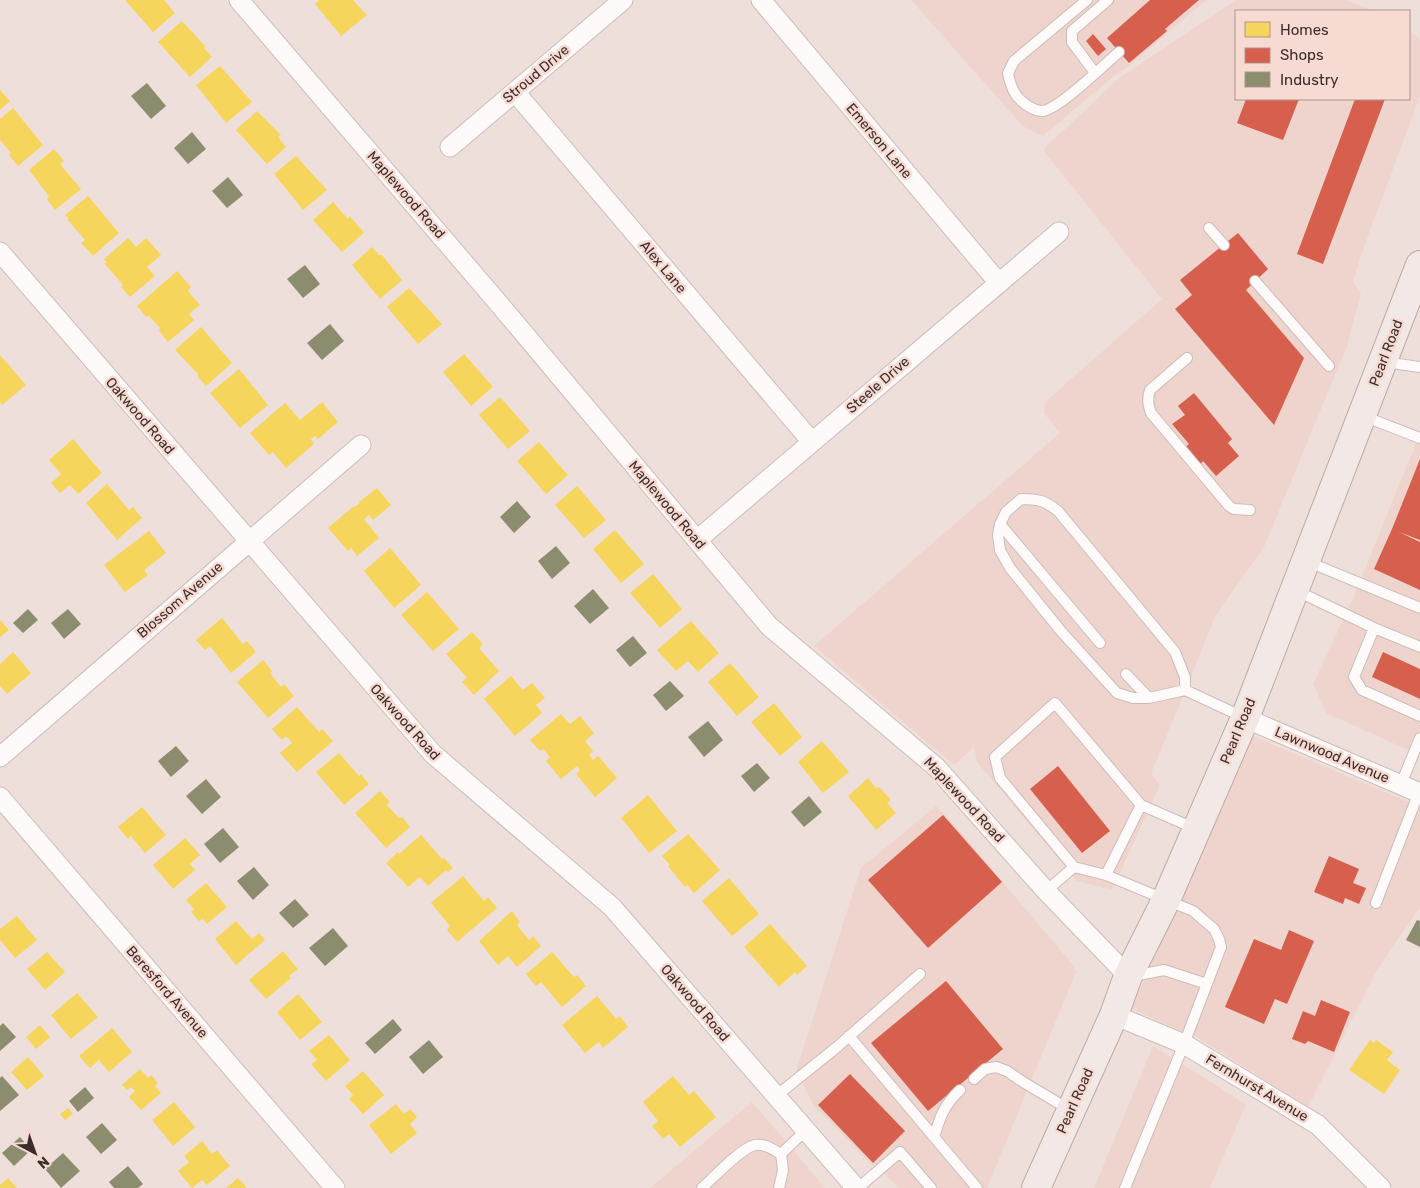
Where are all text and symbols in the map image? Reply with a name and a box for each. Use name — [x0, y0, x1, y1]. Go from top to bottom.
legend — [1235, 10, 1410, 100]
text: Homes — [1280, 21, 1329, 39]
street label: Stroud Drive — [499, 41, 573, 107]
text: Shops — [1280, 46, 1324, 64]
text: Industry — [1280, 71, 1339, 89]
street label: Emerson Lane — [843, 100, 916, 182]
street label: Maplewood Road — [363, 148, 449, 242]
street label: Alex Lane — [636, 237, 690, 297]
street label: Pearl Road — [1366, 317, 1406, 389]
street label: Steele Drive — [843, 353, 913, 417]
street label: Oakwood Road — [102, 374, 178, 458]
street label: Maplewood Road — [625, 457, 709, 553]
street label: Blossom Avenue — [134, 558, 226, 642]
street label: Oakwood Road — [366, 680, 444, 764]
street label: Pearl Road — [1217, 696, 1259, 766]
street label: Lawnwood Avenue — [1272, 723, 1392, 787]
street label: Maplewood Road — [920, 754, 1008, 846]
street label: Beresford Avenue — [122, 943, 212, 1042]
street label: Oakwood Road — [657, 961, 733, 1045]
street label: Fernhurst Avenue — [1203, 1051, 1311, 1125]
street label: Pearl Road — [1053, 1066, 1097, 1136]
north arrow — [10, 1128, 60, 1178]
text: N — [34, 1153, 53, 1172]

